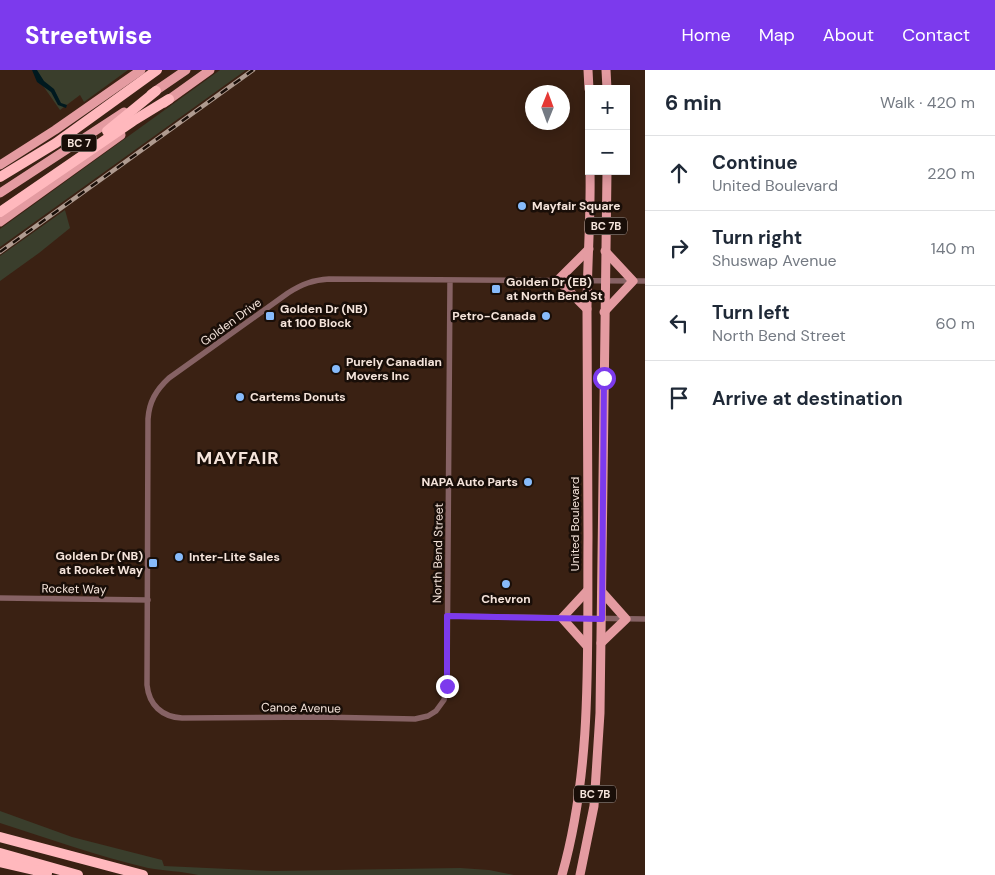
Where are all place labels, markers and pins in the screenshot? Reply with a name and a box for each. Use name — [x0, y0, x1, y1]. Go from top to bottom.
place label: Mayfair Square — [532, 198, 621, 214]
marker: Mayfair Square — [516, 200, 528, 212]
place label: Golden Dr (EB) at North Bend St — [506, 274, 603, 304]
marker: Golden Dr (EB) at North Bend St — [490, 283, 502, 295]
place label: Golden Dr (NB) at 100 Block — [280, 301, 368, 331]
place label: Petro-Canada — [452, 308, 536, 324]
marker: Golden Dr (NB) at 100 Block — [264, 310, 276, 322]
marker: Petro-Canada — [540, 310, 552, 322]
place label: Purely Canadian Movers Inc — [346, 354, 442, 384]
marker: Purely Canadian Movers Inc — [330, 363, 342, 375]
place label: Cartems Donuts — [250, 389, 346, 405]
marker: Cartems Donuts — [234, 391, 246, 403]
place label: NAPA Auto Parts — [421, 474, 518, 490]
marker: NAPA Auto Parts — [522, 476, 534, 488]
place label: Golden Dr (NB) at Rocket Way — [55, 548, 144, 578]
place label: Inter-Lite Sales — [189, 549, 280, 565]
marker: Inter-Lite Sales — [173, 551, 185, 563]
marker: Golden Dr (NB) at Rocket Way — [147, 557, 159, 569]
marker: Chevron — [500, 578, 512, 590]
place label: Chevron — [481, 591, 531, 607]

